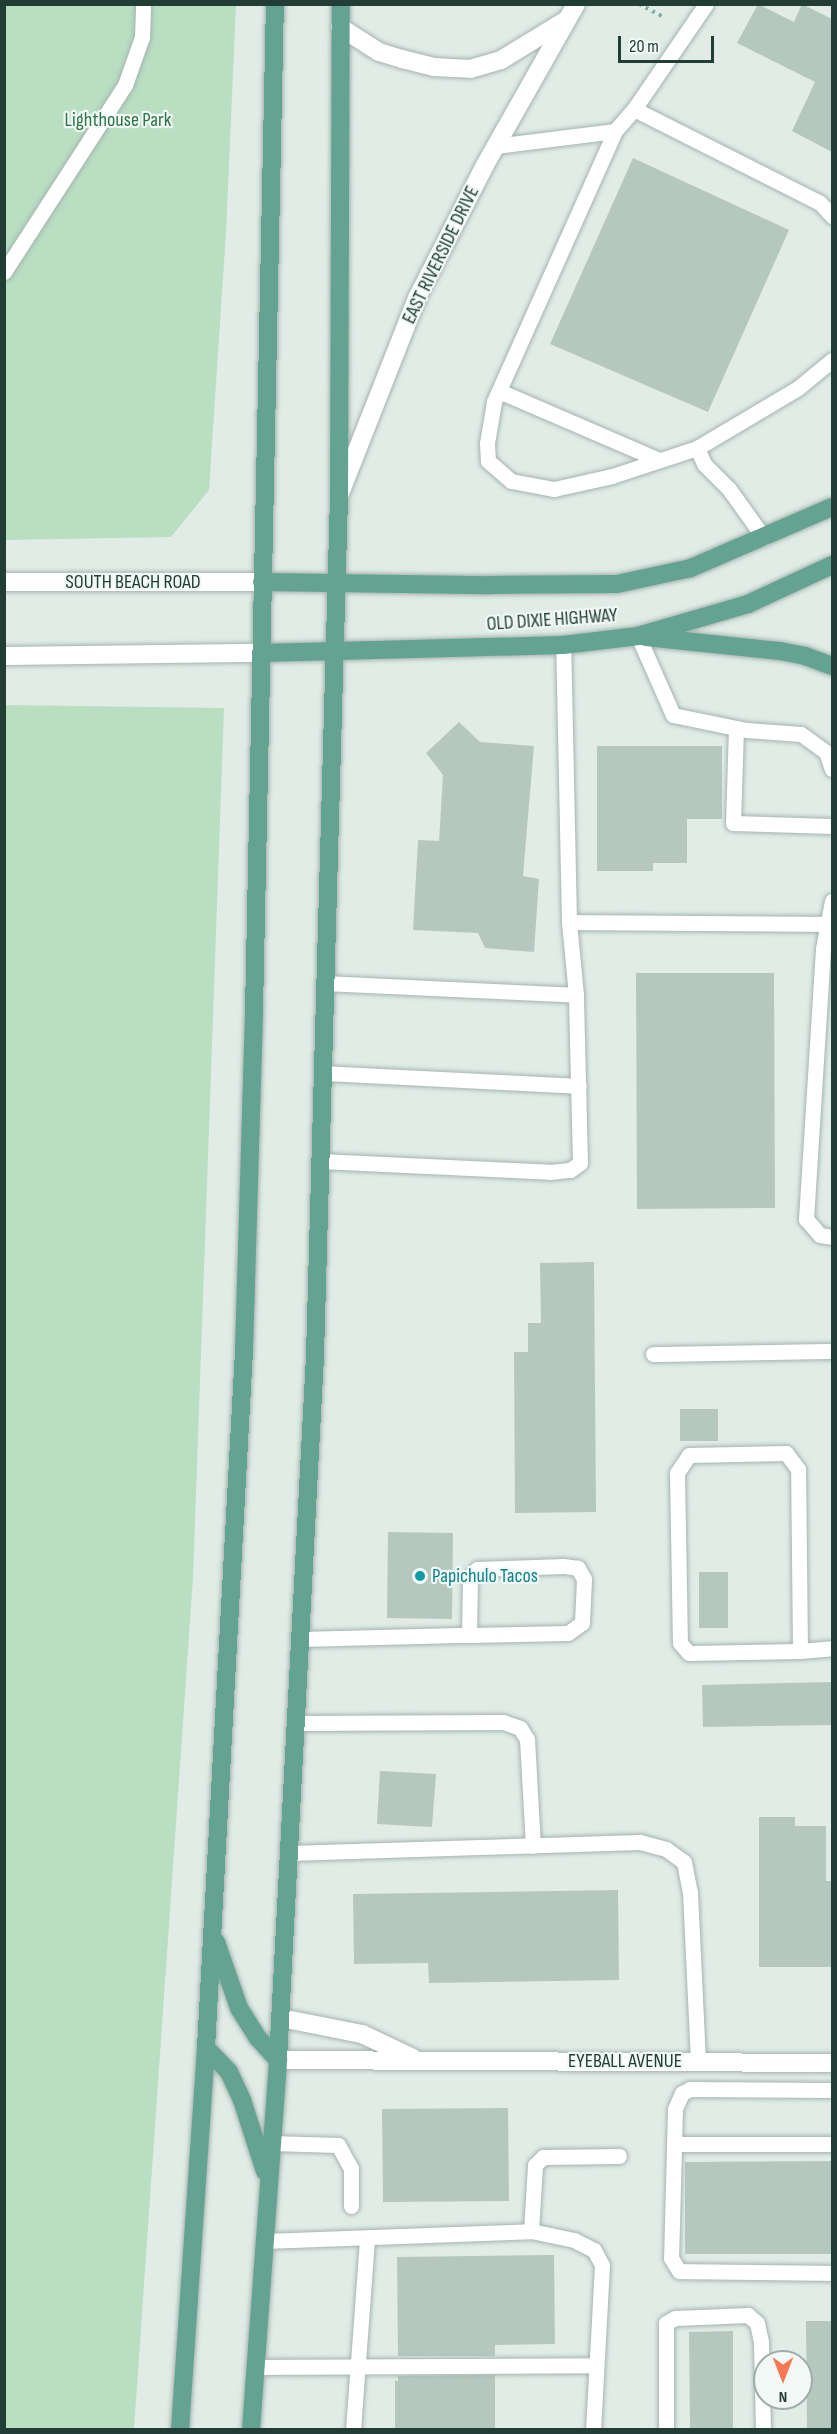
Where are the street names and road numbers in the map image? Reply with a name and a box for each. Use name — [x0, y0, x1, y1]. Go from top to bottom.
street label: EAST RIVERSIDE DRIVE — [397, 182, 485, 328]
street label: SOUTH BEACH ROAD — [65, 570, 201, 594]
street label: OLD DIXIE HIGHWAY — [486, 603, 618, 637]
street label: EYEBALL AVENUE — [568, 2049, 682, 2073]

